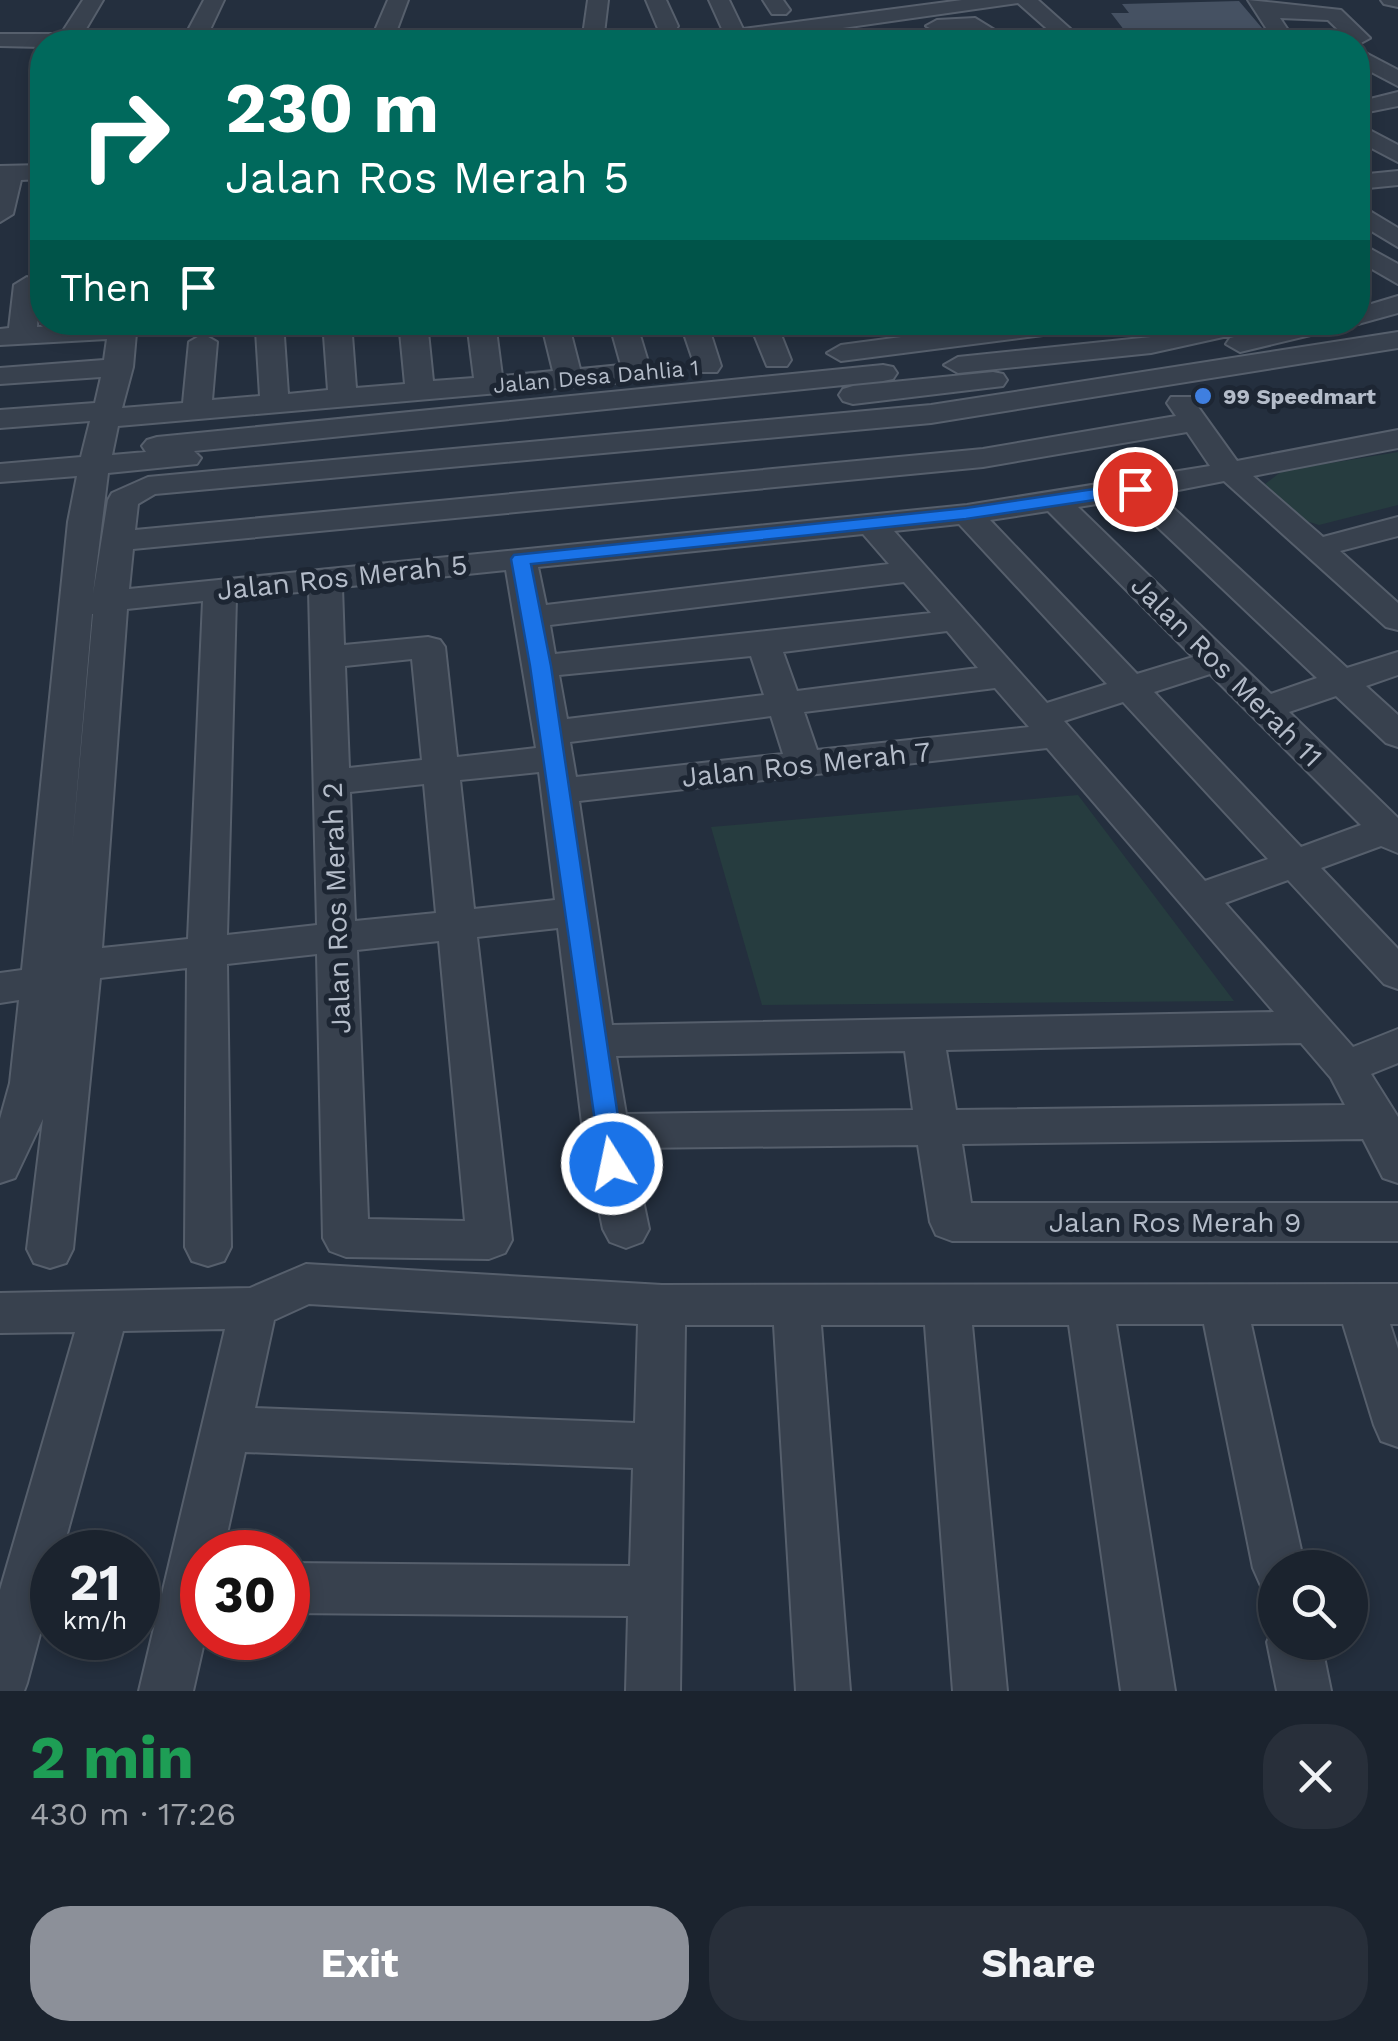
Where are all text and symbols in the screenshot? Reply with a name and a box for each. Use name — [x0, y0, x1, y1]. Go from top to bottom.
text: 230 m — [225, 67, 439, 149]
icon: right — [60, 70, 190, 200]
text: Jalan Ros Merah 5 — [225, 151, 629, 204]
icon: arrive — [171, 260, 226, 315]
text: Then — [60, 266, 151, 310]
street label: Jalan Desa Dahlia 1 — [492, 355, 700, 398]
place label: 99 Speedmart — [1223, 384, 1376, 409]
marker: 99 Speedmart — [1192, 385, 1214, 407]
pin — [1093, 447, 1178, 532]
icon: arrive — [1108, 462, 1163, 517]
street label: Jalan Ros Merah 5 — [215, 548, 469, 607]
street label: Jalan Ros Merah 11 — [1124, 569, 1329, 774]
street label: Jalan Ros Merah 7 — [680, 735, 932, 794]
street label: Jalan Ros Merah 2 — [316, 782, 357, 1034]
position arrow — [560, 1112, 664, 1216]
street label: Jalan Ros Merah 9 — [1049, 1206, 1301, 1239]
speed limit sign: 30 — [180, 1530, 310, 1660]
map controls — [1258, 1550, 1368, 1660]
button: search — [1258, 1550, 1368, 1660]
text: 21 — [69, 1553, 121, 1612]
text: km/h — [63, 1606, 127, 1635]
text: 2 min — [30, 1722, 194, 1793]
button: close — [1263, 1724, 1368, 1829]
text: 430 m · 17:26 — [30, 1795, 236, 1833]
button: Exit — [30, 1906, 689, 2021]
button: Share — [709, 1906, 1368, 2021]

